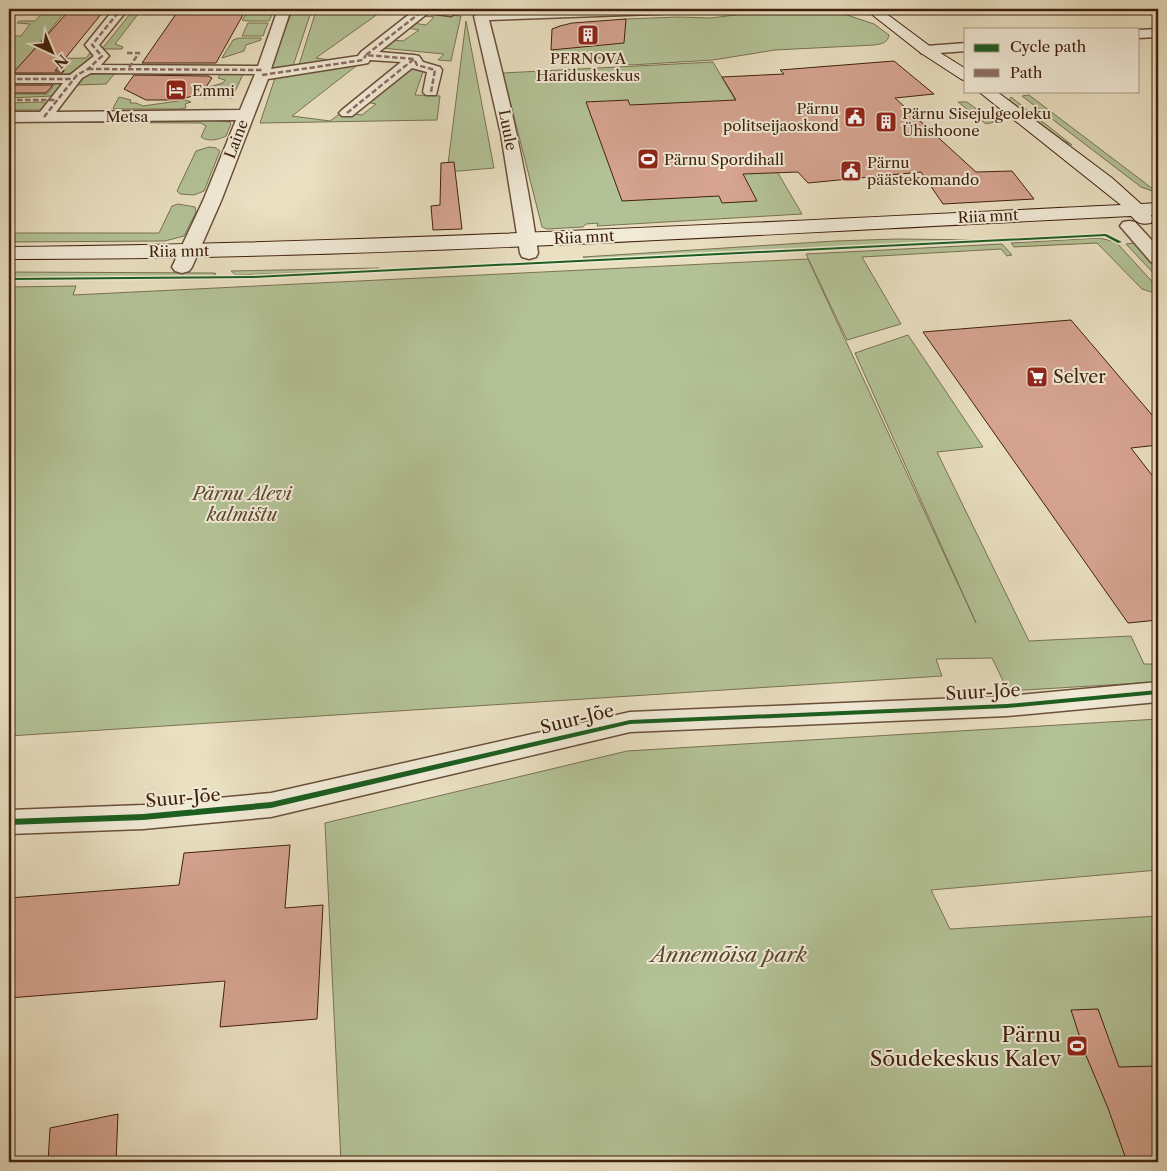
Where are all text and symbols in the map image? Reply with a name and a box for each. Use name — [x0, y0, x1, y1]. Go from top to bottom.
building icon: PERNOVA Hariduskeskus — [576, 23, 600, 47]
north arrow — [28, 28, 78, 78]
legend — [964, 28, 1140, 92]
text: Cycle path — [1010, 37, 1087, 56]
place label: PERNOVA Hariduskeskus — [536, 49, 640, 85]
text: N — [50, 51, 72, 72]
text: Path — [1010, 63, 1043, 82]
hotel icon: Emmi — [164, 78, 188, 102]
place label: Emmi — [192, 81, 235, 100]
place label: Pärnu politseijaoskond — [723, 99, 839, 135]
place label: Pärnu Sisejulgeoleku Ühishoone — [902, 104, 1051, 140]
public building icon: Pärnu politseijaoskond — [843, 105, 867, 129]
street label: Metsa — [106, 107, 149, 126]
street label: Luule — [495, 108, 521, 152]
building icon: Pärnu Sisejulgeoleku Ühishoone — [874, 110, 898, 134]
street label: Laine — [220, 117, 252, 161]
sports icon: Pärnu Spordihall — [636, 147, 660, 171]
place label: Pärnu Spordihall — [664, 150, 784, 169]
place label: Pärnu päästekomando — [867, 153, 979, 189]
public building icon: Pärnu päästekomando — [839, 159, 863, 183]
street label: Riia mnt — [957, 205, 1019, 227]
street label: Riia mnt — [553, 226, 615, 248]
street label: Riia mnt — [149, 241, 210, 261]
supermarket icon: Selver — [1025, 365, 1049, 389]
place label: Selver — [1053, 366, 1106, 388]
park label: Pärnu Alevi kalmistu — [190, 483, 293, 526]
street label: Suur-Jõe — [945, 679, 1021, 705]
street label: Suur-Jõe — [538, 699, 616, 739]
street label: Suur-Jõe — [145, 784, 221, 812]
park label: Annemõisa park — [648, 942, 807, 967]
place label: Pärnu Sõudekeskus Kalev — [870, 1022, 1062, 1071]
sports icon: Pärnu Sõudekeskus Kalev — [1065, 1034, 1089, 1058]

